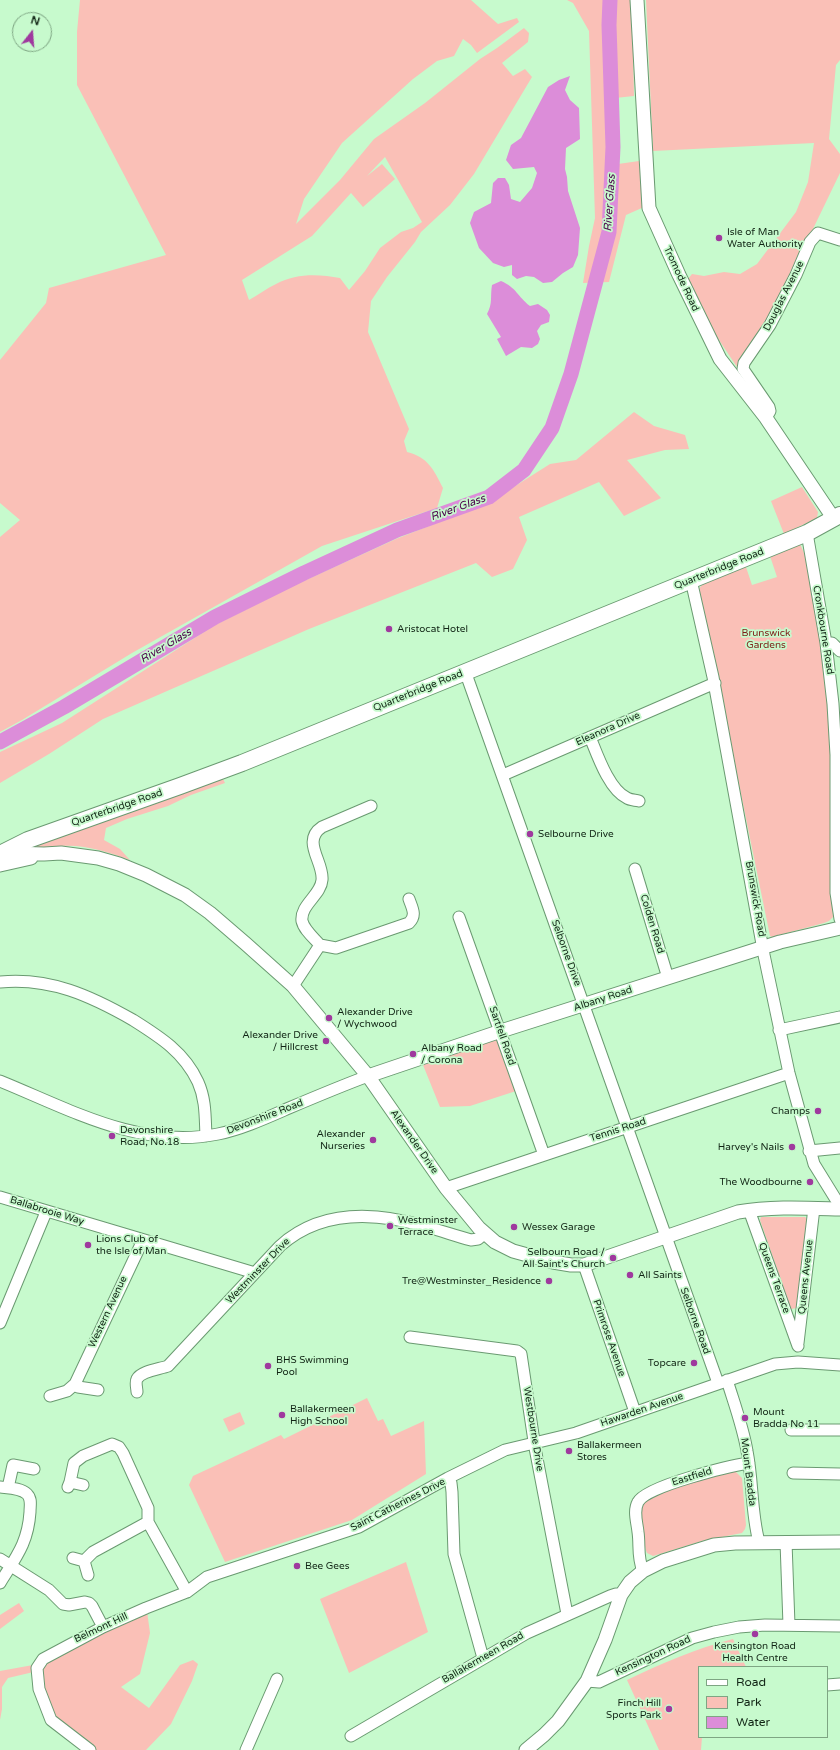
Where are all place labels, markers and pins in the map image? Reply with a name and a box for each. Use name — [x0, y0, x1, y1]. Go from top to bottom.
place label: Isle of Man Water Authority — [727, 226, 803, 250]
marker: Isle of Man Water Authority — [714, 233, 724, 243]
place label: Aristocat Hotel — [397, 623, 468, 635]
marker: Aristocat Hotel — [384, 624, 394, 634]
place label: Selbourne Drive — [538, 828, 614, 840]
marker: Selbourne Drive — [525, 829, 535, 839]
place label: Alexander Drive / Wychwood — [337, 1006, 413, 1030]
marker: Alexander Drive / Wychwood — [324, 1013, 334, 1023]
place label: Alexander Drive / Hillcrest — [242, 1029, 318, 1052]
marker: Alexander Drive / Hillcrest — [321, 1036, 331, 1046]
place label: Albany Road / Corona — [421, 1042, 482, 1066]
marker: Albany Road / Corona — [408, 1049, 418, 1059]
place label: Champs — [771, 1105, 810, 1117]
marker: Champs — [813, 1106, 823, 1116]
place label: Devonshire Road, No.18 — [120, 1124, 179, 1148]
place label: Alexander Nurseries — [317, 1128, 365, 1152]
marker: Devonshire Road, No.18 — [107, 1131, 117, 1141]
marker: Alexander Nurseries — [368, 1135, 378, 1145]
place label: Harvey's Nails — [718, 1141, 784, 1153]
marker: Harvey's Nails — [787, 1142, 797, 1152]
place label: The Woodbourne — [719, 1176, 802, 1188]
marker: The Woodbourne — [805, 1177, 815, 1187]
place label: Westminster Terrace — [398, 1214, 458, 1238]
marker: Westminster Terrace — [385, 1221, 395, 1231]
place label: Wessex Garage — [522, 1221, 595, 1233]
marker: Wessex Garage — [509, 1222, 519, 1232]
place label: Lions Club of the Isle of Man — [96, 1233, 166, 1256]
marker: Lions Club of the Isle of Man — [83, 1240, 93, 1250]
place label: Selbourn Road / All Saint's Church — [522, 1246, 605, 1270]
marker: Selbourn Road / All Saint's Church — [608, 1253, 618, 1263]
place label: All Saints — [638, 1269, 682, 1281]
marker: All Saints — [625, 1270, 635, 1280]
place label: Tre@Westminster_Residence — [402, 1275, 541, 1287]
marker: Tre@Westminster_Residence — [544, 1276, 554, 1286]
place label: BHS Swimming Pool — [276, 1354, 349, 1378]
place label: Topcare — [648, 1357, 686, 1369]
marker: Topcare — [689, 1358, 699, 1368]
marker: BHS Swimming Pool — [263, 1361, 273, 1371]
place label: Ballakermeen High School — [290, 1403, 355, 1426]
place label: Mount Bradda No 11 — [753, 1406, 819, 1430]
marker: Ballakermeen High School — [277, 1410, 287, 1420]
marker: Mount Bradda No 11 — [740, 1413, 750, 1423]
place label: Ballakermeen Stores — [577, 1439, 642, 1462]
marker: Ballakermeen Stores — [564, 1446, 574, 1456]
place label: Bee Gees — [305, 1560, 349, 1572]
marker: Bee Gees — [292, 1561, 302, 1571]
marker: Kensington Road Health Centre — [750, 1629, 760, 1639]
place label: Kensington Road Health Centre — [714, 1640, 796, 1664]
place label: Finch Hill Sports Park — [606, 1697, 661, 1720]
marker: Finch Hill Sports Park — [664, 1704, 674, 1714]

